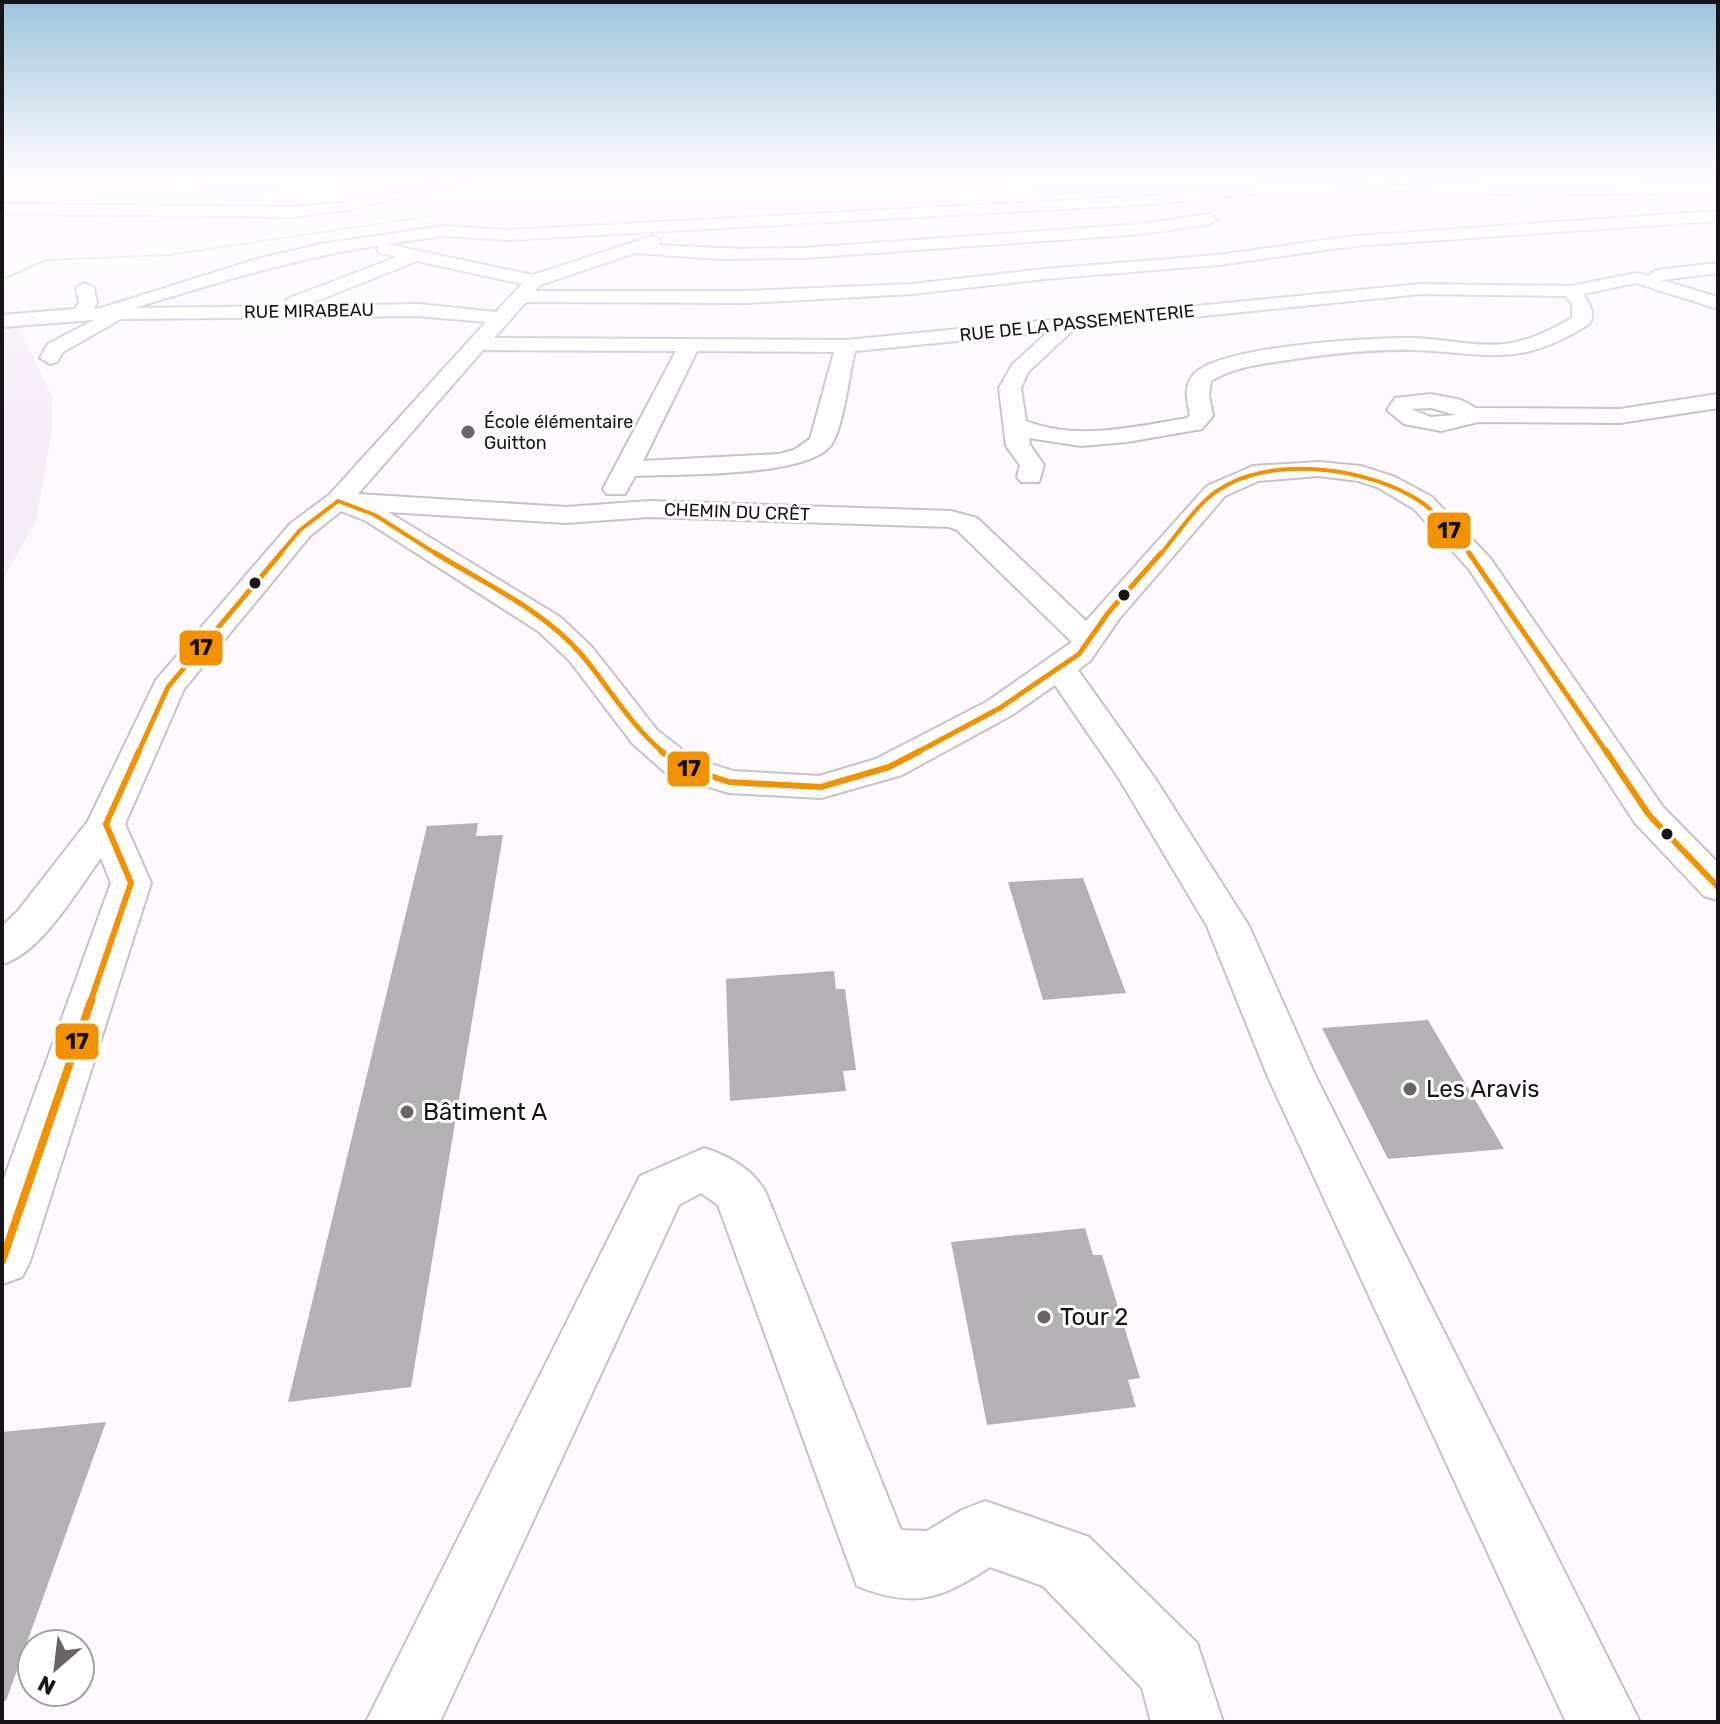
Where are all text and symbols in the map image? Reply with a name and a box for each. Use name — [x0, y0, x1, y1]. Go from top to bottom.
street label: RUE MIRABEAU — [244, 299, 374, 323]
street label: RUE DE LA PASSEMENTERIE — [958, 300, 1196, 346]
place label: École élémentaire Guitton — [484, 411, 633, 454]
marker: École élémentaire Guitton — [459, 423, 477, 441]
street label: CHEMIN DU CRÊT — [663, 498, 811, 526]
line badge: 17 — [1426, 511, 1472, 550]
text: 17 — [1437, 517, 1461, 544]
unlabelled marker — [247, 575, 263, 591]
unlabelled marker — [1116, 587, 1132, 603]
line badge: 17 — [178, 629, 224, 667]
text: 17 — [189, 634, 213, 661]
line badge: 17 — [666, 750, 711, 788]
text: 17 — [677, 755, 701, 782]
unlabelled marker — [1659, 826, 1675, 842]
line badge: 17 — [54, 1022, 100, 1061]
text: 17 — [65, 1028, 89, 1055]
place label: Les Aravis — [1426, 1075, 1540, 1103]
marker: Les Aravis — [1401, 1080, 1419, 1098]
place label: Bâtiment A — [423, 1098, 547, 1126]
marker: Bâtiment A — [398, 1103, 416, 1121]
place label: Tour 2 — [1060, 1303, 1128, 1331]
marker: Tour 2 — [1035, 1308, 1053, 1326]
north arrow — [16, 1628, 96, 1708]
text: N — [34, 1670, 60, 1701]

